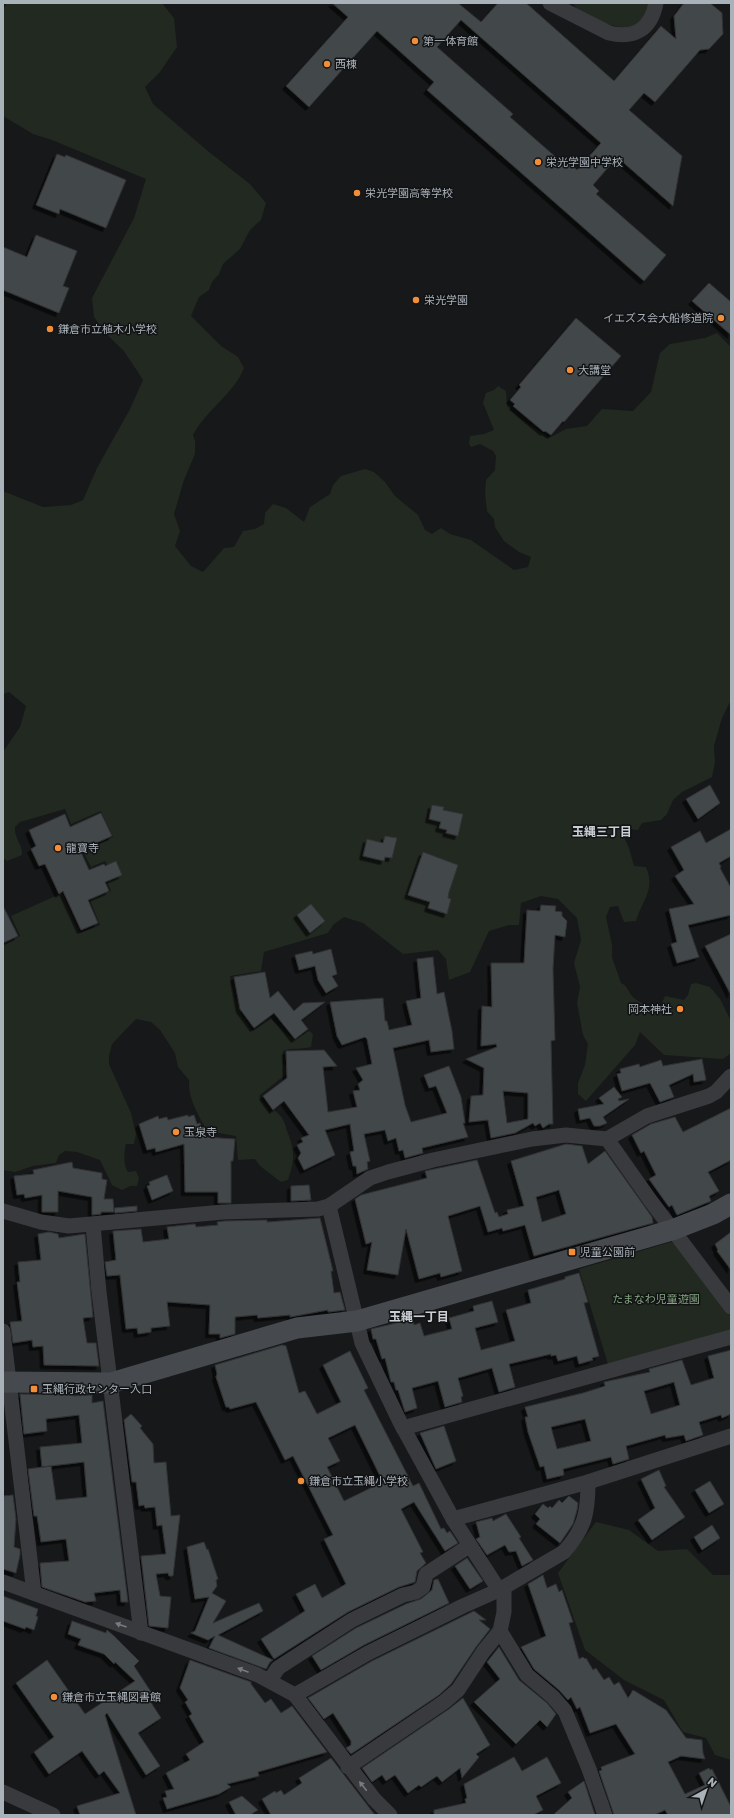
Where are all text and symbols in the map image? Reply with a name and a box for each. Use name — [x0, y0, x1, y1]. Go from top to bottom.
place label: 第一体育館 — [423, 35, 478, 48]
marker: 第一体育館 — [410, 36, 420, 46]
place label: 西棟 — [335, 58, 357, 71]
marker: 西棟 — [322, 59, 332, 69]
place label: 栄光学園中学校 — [546, 156, 623, 169]
marker: 栄光学園中学校 — [533, 157, 543, 167]
place label: 栄光学園高等学校 — [365, 187, 453, 200]
marker: 栄光学園高等学校 — [352, 188, 362, 198]
place label: 栄光学園 — [424, 294, 468, 307]
marker: 栄光学園 — [411, 295, 421, 305]
place label: イエズス会大船修道院 — [603, 312, 713, 325]
marker: イエズス会大船修道院 — [716, 313, 726, 323]
place label: 鎌倉市立植木小学校 — [58, 323, 157, 336]
marker: 鎌倉市立植木小学校 — [45, 324, 55, 334]
place label: 大講堂 — [578, 364, 611, 377]
marker: 大講堂 — [565, 365, 575, 375]
district label: 玉縄三丁目 — [572, 825, 632, 839]
place label: 龍寶寺 — [66, 842, 99, 855]
marker: 龍寶寺 — [53, 843, 63, 853]
place label: 岡本神社 — [628, 1003, 672, 1016]
marker: 岡本神社 — [675, 1004, 685, 1014]
place label: 玉泉寺 — [184, 1126, 217, 1139]
marker: 玉泉寺 — [171, 1127, 181, 1137]
place label: 児童公園前 — [580, 1246, 635, 1259]
marker: 児童公園前 — [567, 1247, 577, 1257]
park label: たまなわ児童遊園 — [612, 1293, 700, 1306]
district label: 玉縄一丁目 — [389, 1310, 449, 1324]
place label: 玉縄行政センター入口 — [42, 1383, 152, 1396]
marker: 玉縄行政センター入口 — [29, 1384, 39, 1394]
place label: 鎌倉市立玉縄小学校 — [309, 1475, 408, 1488]
marker: 鎌倉市立玉縄小学校 — [296, 1476, 306, 1486]
one-way arrow — [115, 1622, 127, 1628]
one-way arrow — [237, 1666, 249, 1672]
place label: 鎌倉市立玉縄図書館 — [62, 1691, 161, 1704]
marker: 鎌倉市立玉縄図書館 — [49, 1692, 59, 1702]
north arrow — [686, 1770, 726, 1810]
text: N — [705, 1775, 719, 1790]
one-way arrow — [359, 1781, 368, 1792]

